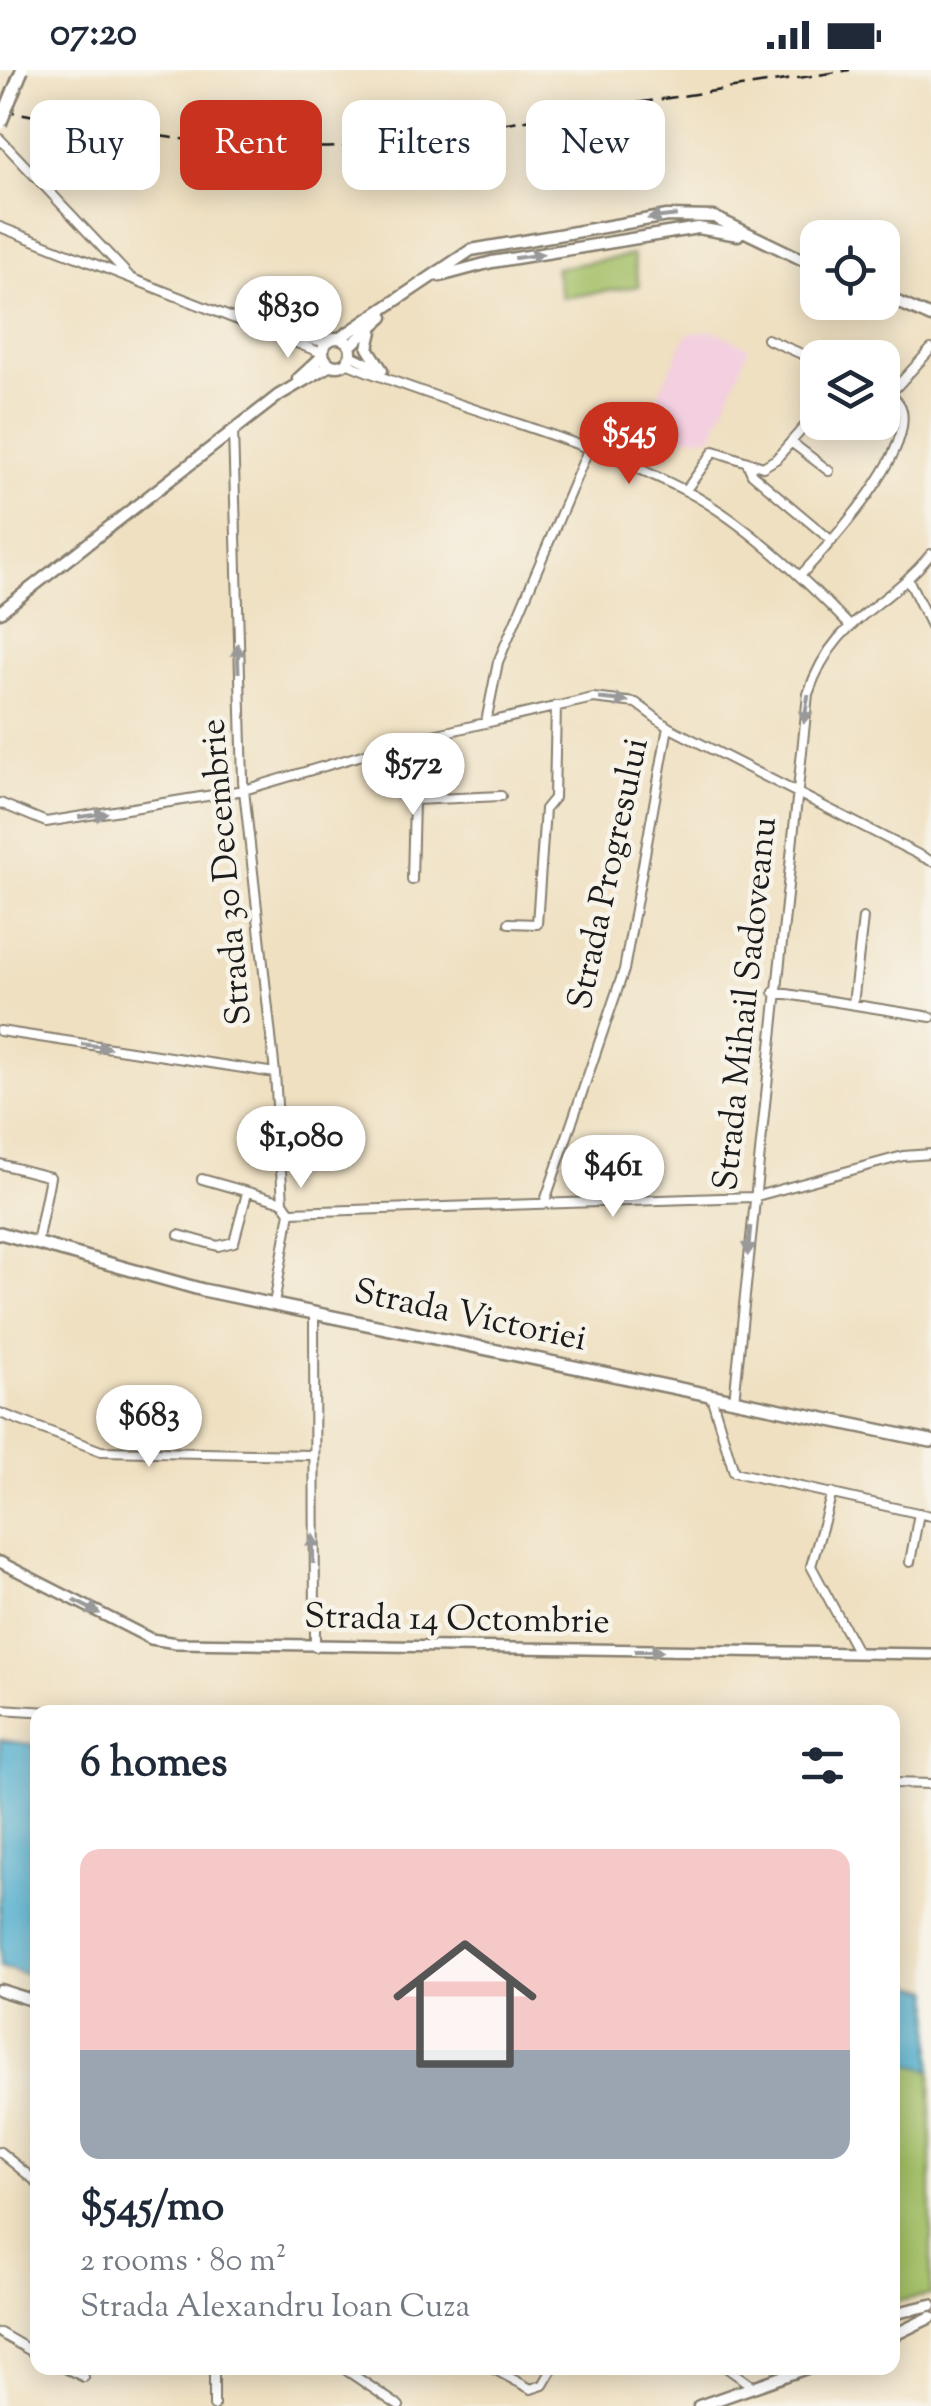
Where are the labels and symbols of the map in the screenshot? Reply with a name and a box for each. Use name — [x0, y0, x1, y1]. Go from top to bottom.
one-way arrow — [645, 209, 677, 225]
one-way arrow — [514, 248, 545, 263]
pin: $830 — [229, 276, 347, 361]
pin: $545 — [570, 402, 688, 487]
one-way arrow — [230, 641, 246, 673]
one-way arrow — [598, 692, 630, 708]
one-way arrow — [798, 694, 813, 726]
street label: Strada 30 Decembrie — [189, 716, 267, 1028]
pin: $572 — [354, 733, 472, 818]
street label: Strada Progresului — [556, 733, 664, 1015]
one-way arrow — [78, 807, 109, 822]
street label: Strada Mihail Sadoveanu — [702, 815, 792, 1193]
one-way arrow — [81, 1039, 113, 1055]
pin: $1,080 — [220, 1106, 382, 1191]
pin: $461 — [554, 1135, 672, 1220]
one-way arrow — [741, 1226, 757, 1258]
street label: Strada Victoriei — [349, 1267, 591, 1367]
pin: $683 — [90, 1385, 208, 1470]
one-way arrow — [305, 1533, 321, 1565]
street label: Strada 14 Octombrie — [304, 1593, 610, 1649]
one-way arrow — [72, 1598, 101, 1615]
one-way arrow — [633, 1643, 665, 1659]

